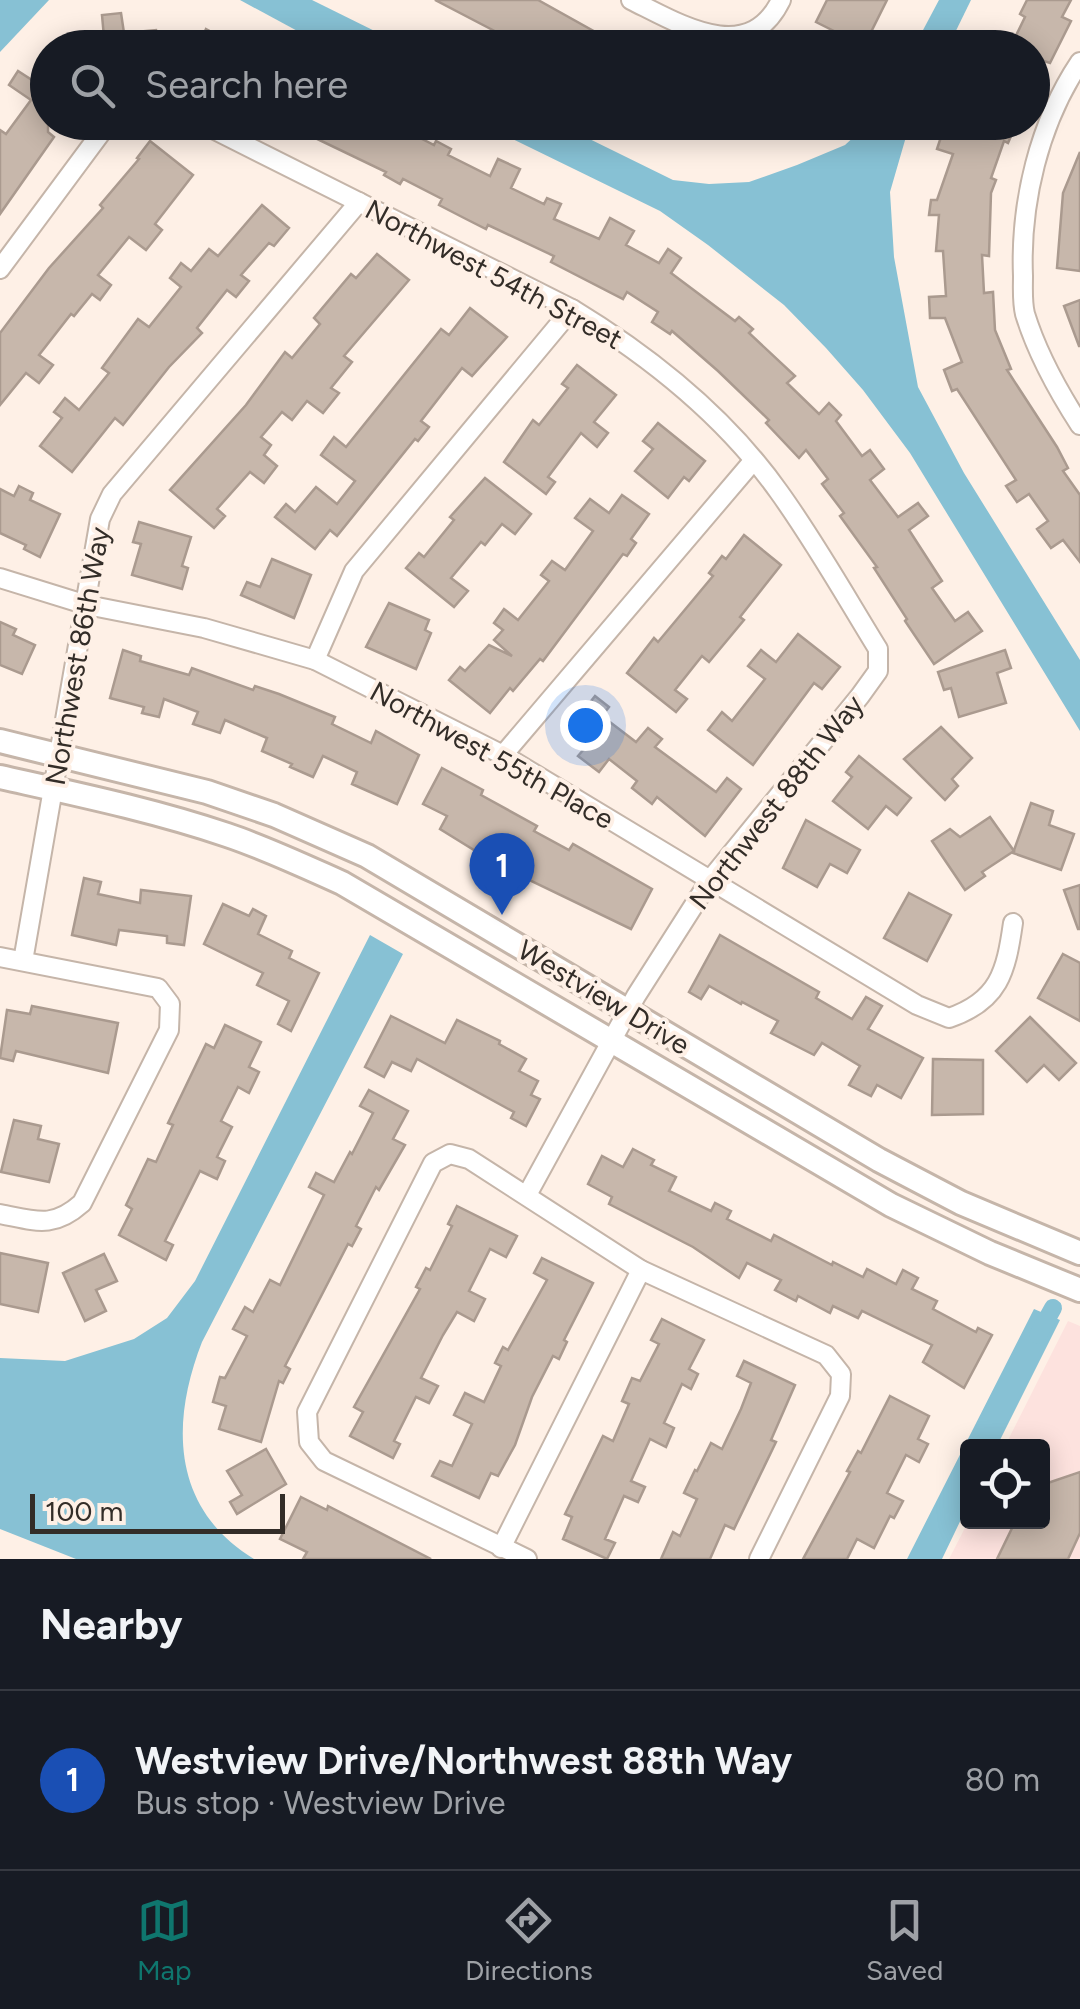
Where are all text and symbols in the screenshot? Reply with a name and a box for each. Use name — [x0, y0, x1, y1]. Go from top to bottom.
search box — [30, 30, 1050, 140]
icon: search — [65, 58, 120, 113]
text: Search here — [145, 62, 348, 108]
street label: Northwest 54th Street — [360, 192, 628, 356]
street label: Northwest 86th Way — [38, 524, 116, 788]
street label: Northwest 55th Place — [364, 674, 620, 836]
street label: Northwest 88th Way — [682, 688, 870, 916]
your location — [560, 700, 611, 751]
pin: 1 — [470, 832, 534, 915]
street label: Westview Drive — [512, 932, 696, 1062]
map controls — [960, 1439, 1050, 1529]
button: locate — [960, 1439, 1050, 1529]
scale bar — [30, 1489, 285, 1534]
text: 100 m — [45, 1494, 123, 1528]
text: Nearby — [40, 1599, 182, 1650]
text: Westview Drive/Northwest 88th Way — [135, 1738, 792, 1784]
text: 1 — [66, 1761, 79, 1799]
text: 80 m — [965, 1761, 1040, 1799]
text: Bus stop · Westview Drive — [135, 1784, 506, 1822]
tab: Map — [137, 1893, 192, 1987]
tab: Directions — [465, 1893, 593, 1987]
tab: Saved — [866, 1893, 943, 1987]

